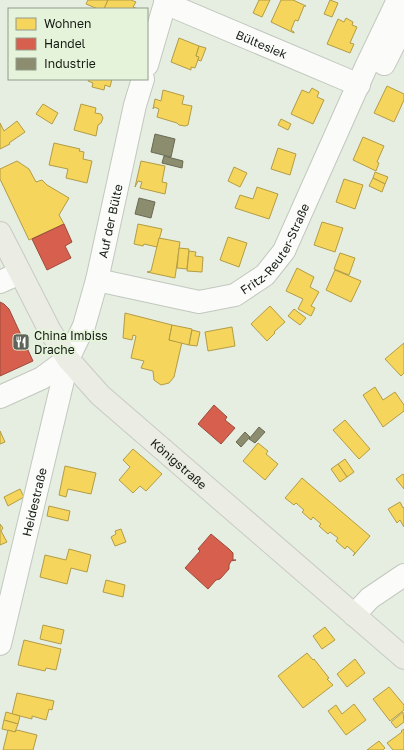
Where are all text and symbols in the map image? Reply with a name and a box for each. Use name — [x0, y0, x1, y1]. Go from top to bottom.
legend — [8, 8, 148, 80]
text: Wohnen — [44, 16, 91, 31]
street label: Bültesiek — [234, 26, 290, 61]
text: Handel — [44, 36, 86, 51]
text: Industrie — [44, 56, 96, 71]
street label: Auf der Bülte — [95, 182, 125, 259]
street label: Fritz-Reuter-Straße — [237, 201, 312, 297]
place label: China Imbiss Drache — [34, 328, 108, 357]
restaurant icon: China Imbiss Drache — [11, 332, 31, 352]
street label: Königstraße — [148, 435, 210, 492]
street label: Heidestraße — [18, 466, 49, 538]

